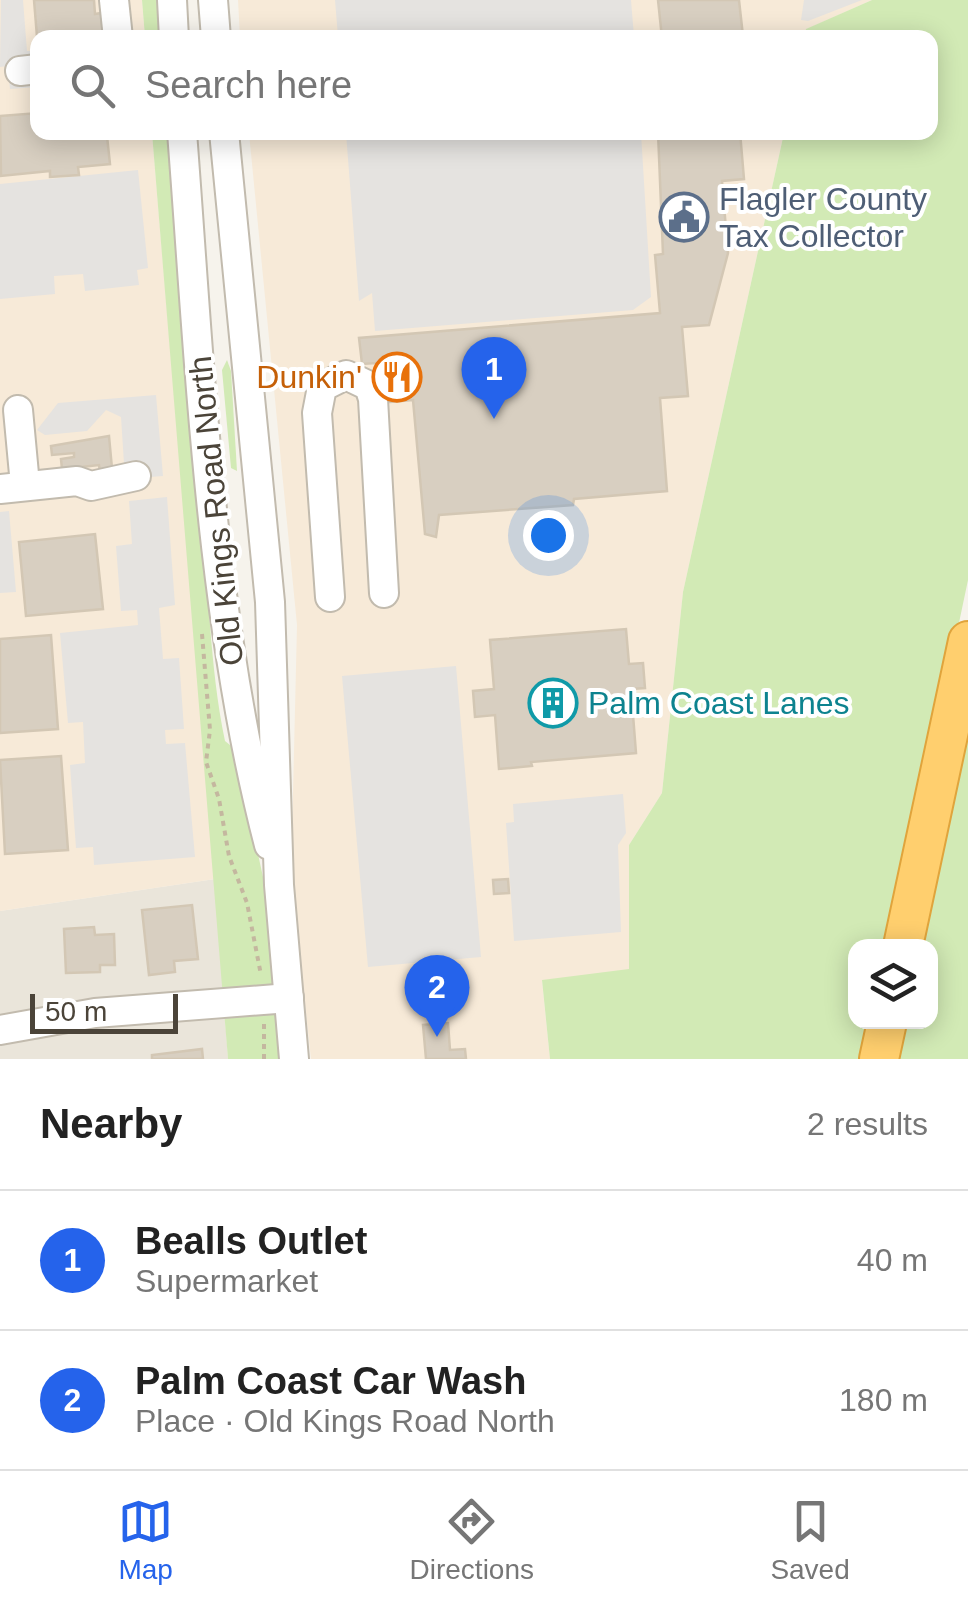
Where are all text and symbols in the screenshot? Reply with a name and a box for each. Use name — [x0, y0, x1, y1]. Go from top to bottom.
search box — [30, 30, 938, 140]
icon: search — [65, 58, 120, 113]
text: Search here — [145, 64, 352, 106]
place label: Flagler County Tax Collector — [719, 181, 927, 254]
public building icon: Flagler County Tax Collector — [658, 191, 710, 243]
pin: 1 — [462, 336, 526, 419]
restaurant icon: Dunkin' — [371, 351, 423, 403]
street label: Old Kings Road North — [182, 354, 250, 668]
place label: Dunkin' — [256, 359, 362, 395]
your location — [523, 510, 574, 561]
building icon: Palm Coast Lanes — [527, 677, 579, 729]
place label: Palm Coast Lanes — [588, 685, 849, 721]
map controls — [848, 939, 938, 1029]
button: layers — [848, 939, 938, 1029]
pin: 2 — [404, 954, 470, 1037]
scale bar — [30, 989, 178, 1034]
text: 50 m — [45, 996, 107, 1027]
text: Nearby — [40, 1100, 182, 1147]
text: 2 results — [807, 1106, 928, 1142]
text: Bealls Outlet — [135, 1220, 367, 1262]
text: 1 — [64, 1242, 81, 1278]
text: 40 m — [857, 1242, 928, 1278]
text: Supermarket — [135, 1263, 318, 1299]
text: Palm Coast Car Wash — [135, 1360, 526, 1402]
text: 2 — [64, 1382, 81, 1418]
text: 180 m — [839, 1382, 928, 1418]
text: Place · Old Kings Road North — [135, 1403, 555, 1439]
tab: Map — [118, 1494, 173, 1586]
tab: Directions — [410, 1494, 534, 1586]
tab: Saved — [770, 1494, 850, 1586]

